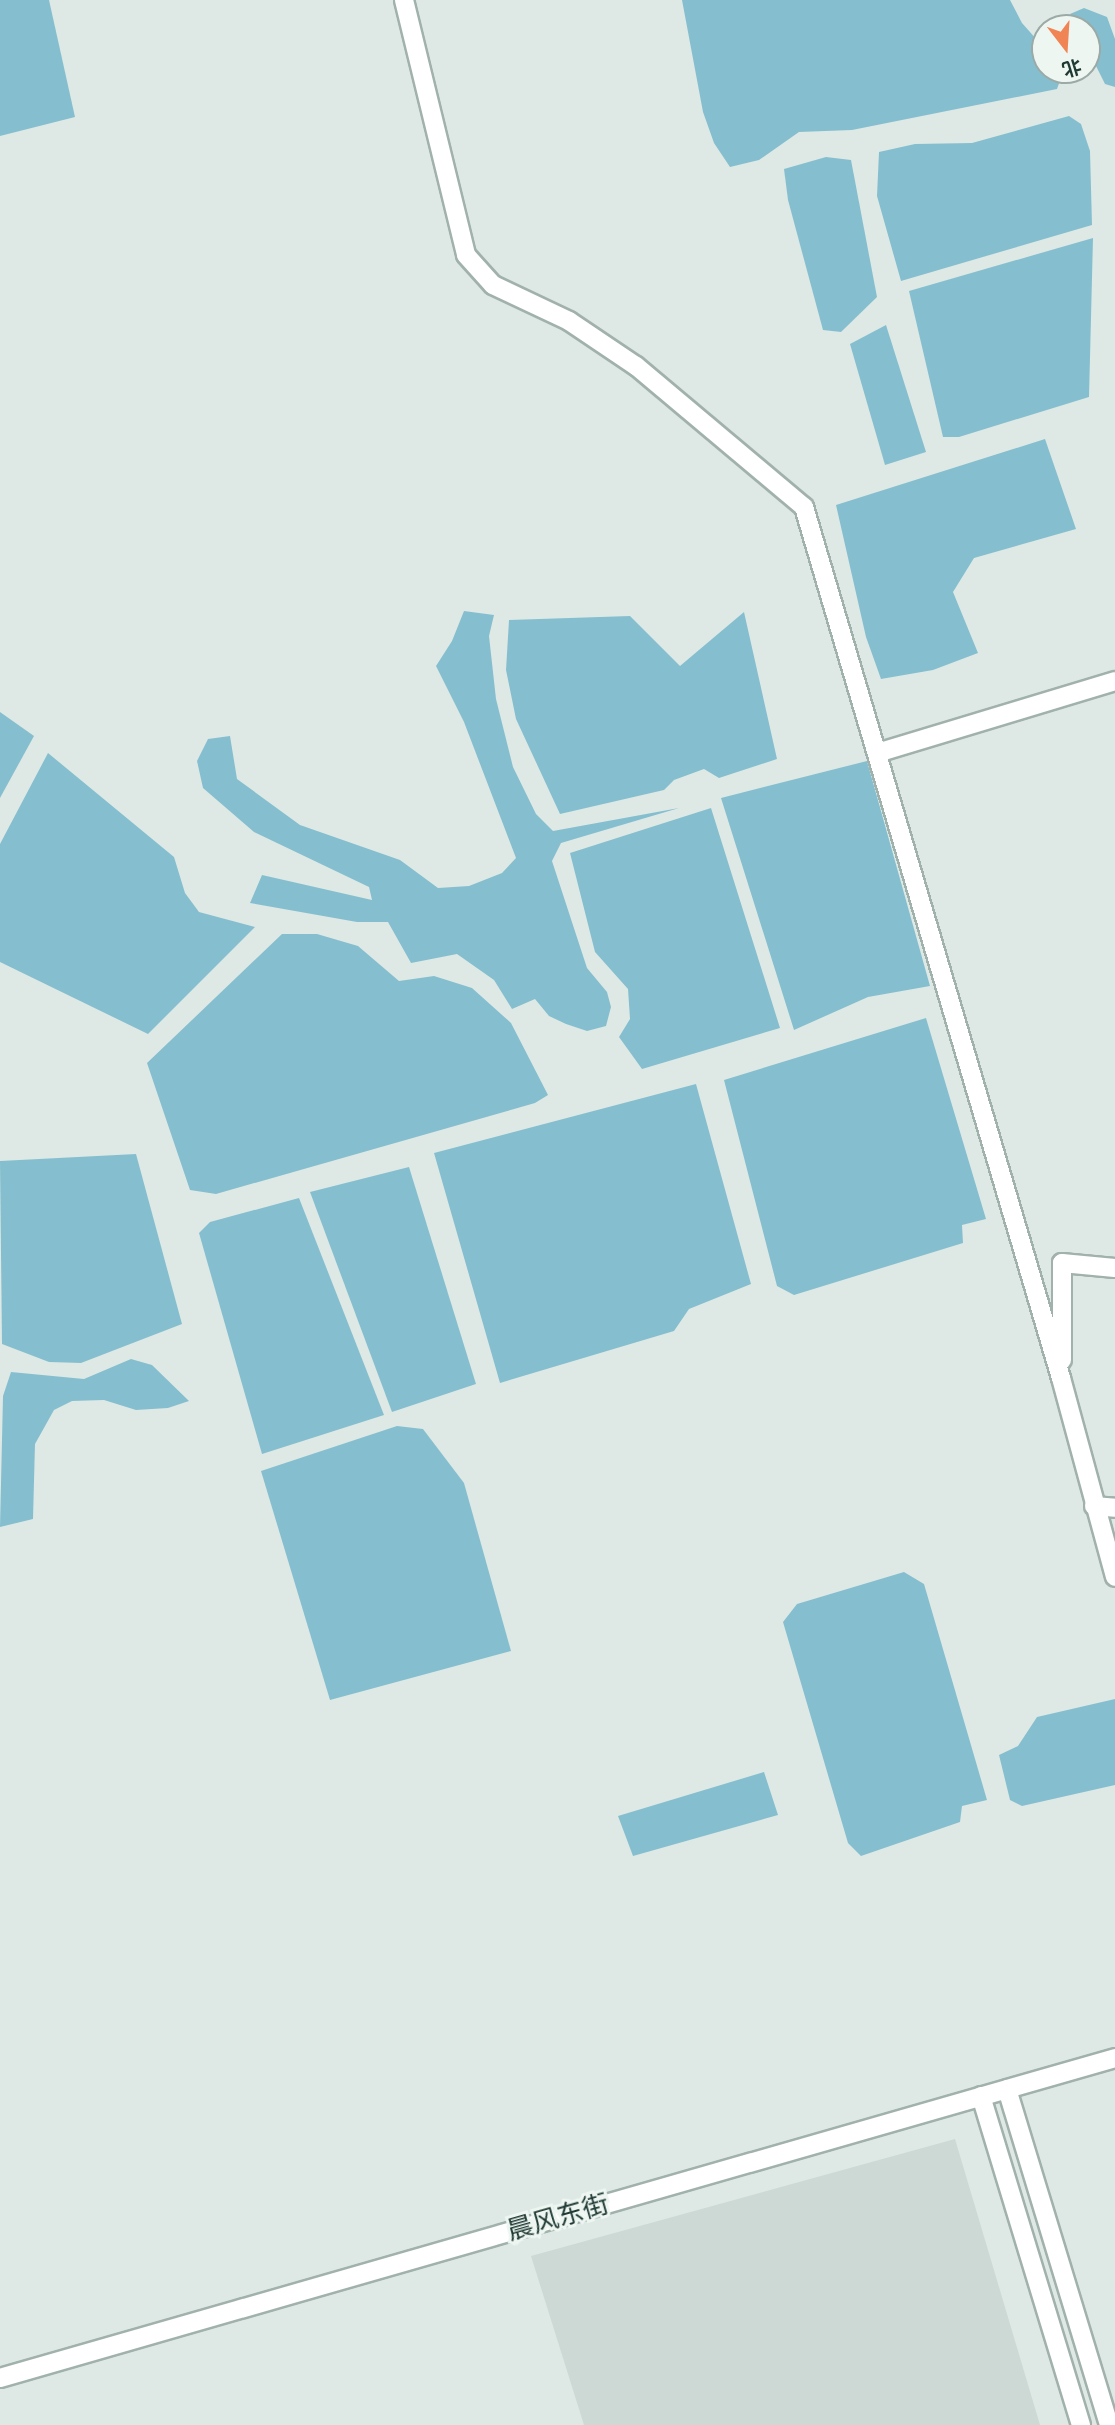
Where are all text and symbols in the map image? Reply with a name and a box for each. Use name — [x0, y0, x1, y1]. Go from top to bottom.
north arrow — [1031, 14, 1101, 84]
text: 北 — [1059, 54, 1084, 81]
street label: 晨风东街 — [504, 2189, 612, 2247]

